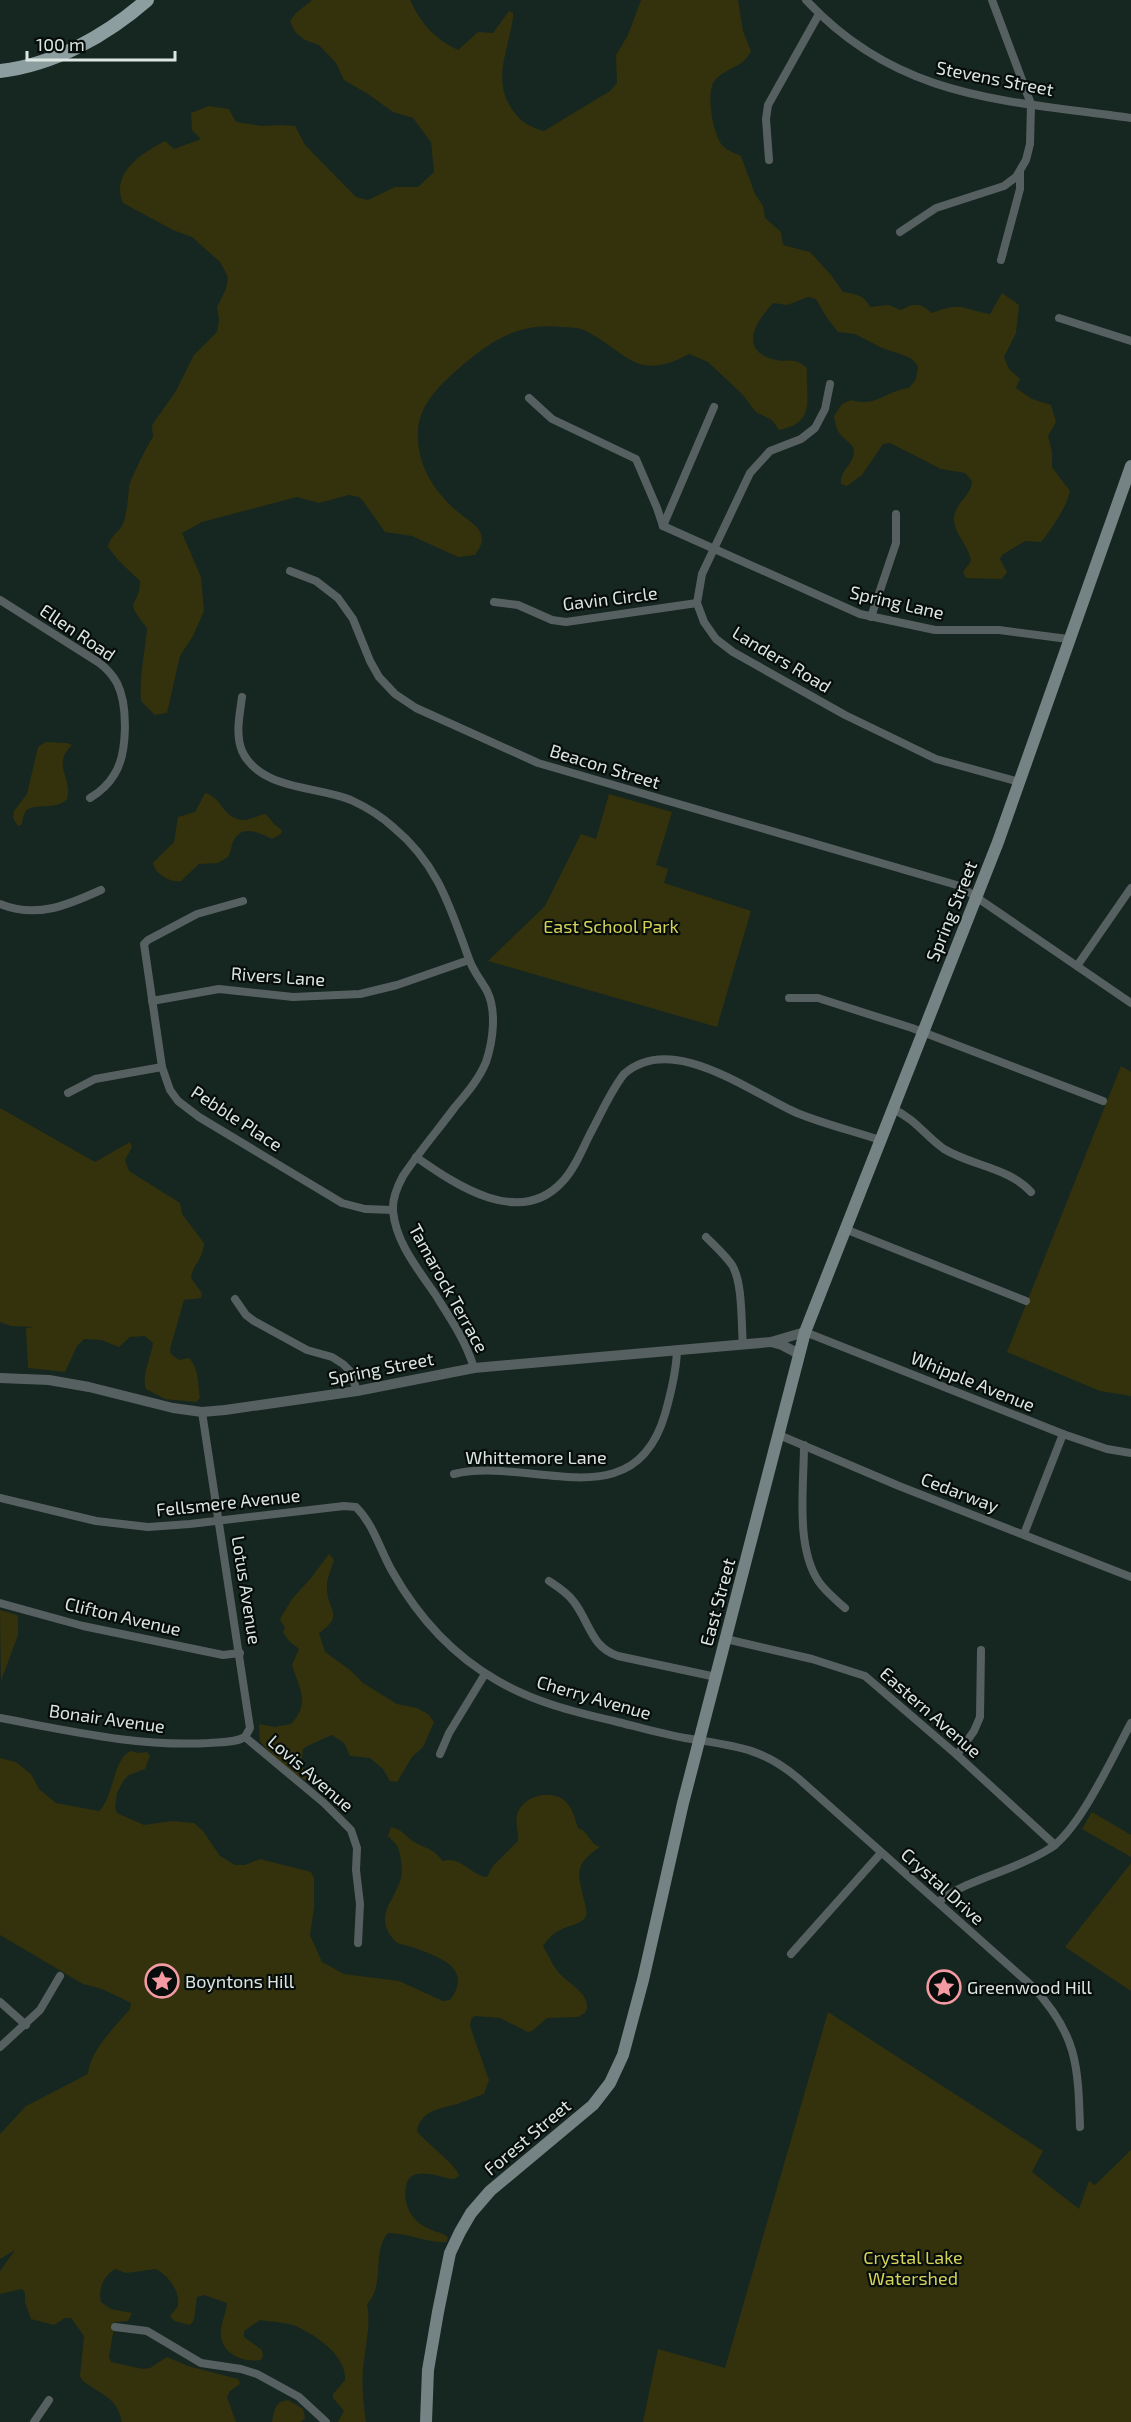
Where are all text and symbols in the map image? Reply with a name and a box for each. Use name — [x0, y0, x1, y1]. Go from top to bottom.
scale bar — [27, 24, 176, 62]
text: 100 m — [36, 33, 85, 55]
street label: Stevens Street — [934, 56, 1056, 100]
street label: Spring Lane — [848, 580, 946, 624]
street label: Gavin Circle — [561, 581, 659, 615]
street label: Ellen Road — [36, 599, 120, 665]
street label: Landers Road — [729, 621, 835, 697]
street label: Beacon Street — [547, 739, 663, 793]
street label: Spring Street — [921, 857, 981, 965]
park label: East School Park — [543, 915, 679, 937]
street label: Rivers Lane — [230, 962, 326, 990]
street label: Pebble Place — [187, 1080, 287, 1156]
street label: Tamarock Terrace — [405, 1220, 493, 1356]
street label: Whipple Avenue — [908, 1346, 1038, 1416]
street label: Spring Street — [326, 1347, 436, 1389]
street label: Whittemore Lane — [465, 1446, 607, 1468]
street label: Cedarway — [918, 1467, 1002, 1517]
street label: Fellsmere Avenue — [155, 1483, 301, 1521]
street label: Lotus Avenue — [228, 1534, 266, 1646]
street label: East Street — [695, 1556, 739, 1648]
street label: Clifton Avenue — [63, 1592, 183, 1640]
street label: Eastern Avenue — [876, 1662, 986, 1762]
street label: Cherry Avenue — [534, 1670, 654, 1724]
street label: Bonair Avenue — [48, 1699, 166, 1737]
street label: Lovis Avenue — [264, 1730, 358, 1816]
street label: Crystal Drive — [897, 1843, 989, 1929]
place icon: Boyntons Hill — [144, 1963, 180, 1999]
place icon: Greenwood Hill — [926, 1969, 962, 2005]
place label: Boyntons Hill — [185, 1970, 295, 1992]
place label: Greenwood Hill — [967, 1976, 1092, 1998]
street label: Forest Street — [479, 2094, 575, 2180]
park label: Crystal Lake Watershed — [863, 2246, 963, 2289]

